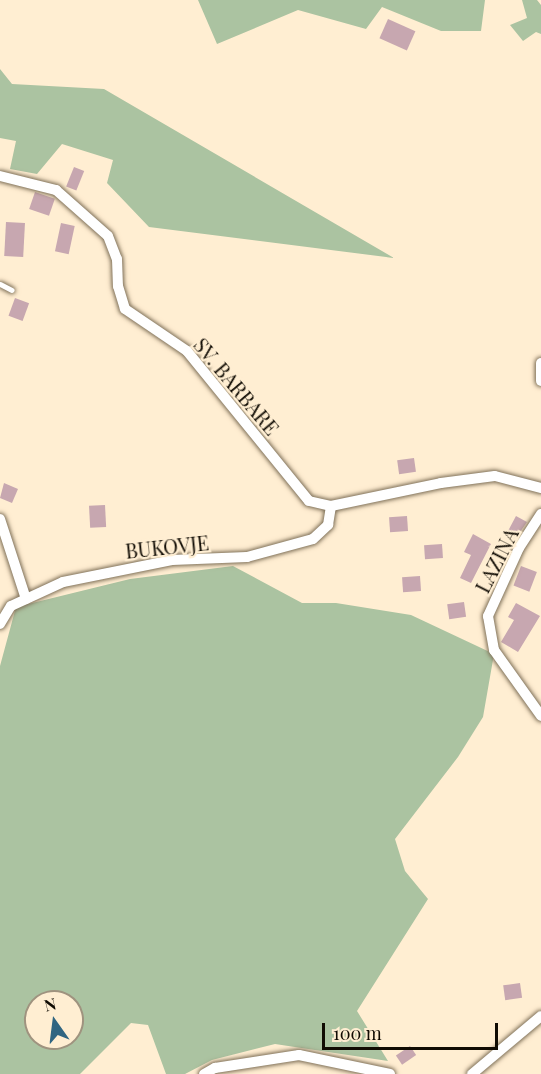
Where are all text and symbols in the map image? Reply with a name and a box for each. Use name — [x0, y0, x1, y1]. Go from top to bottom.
street label: SV. BARBARE — [189, 333, 285, 439]
street label: LAZINA — [470, 524, 522, 596]
street label: BUKOVJE — [124, 530, 210, 562]
north arrow — [24, 990, 84, 1050]
text: N — [42, 992, 58, 1016]
scale bar — [325, 1011, 500, 1049]
text: 100 m — [333, 1021, 382, 1045]

